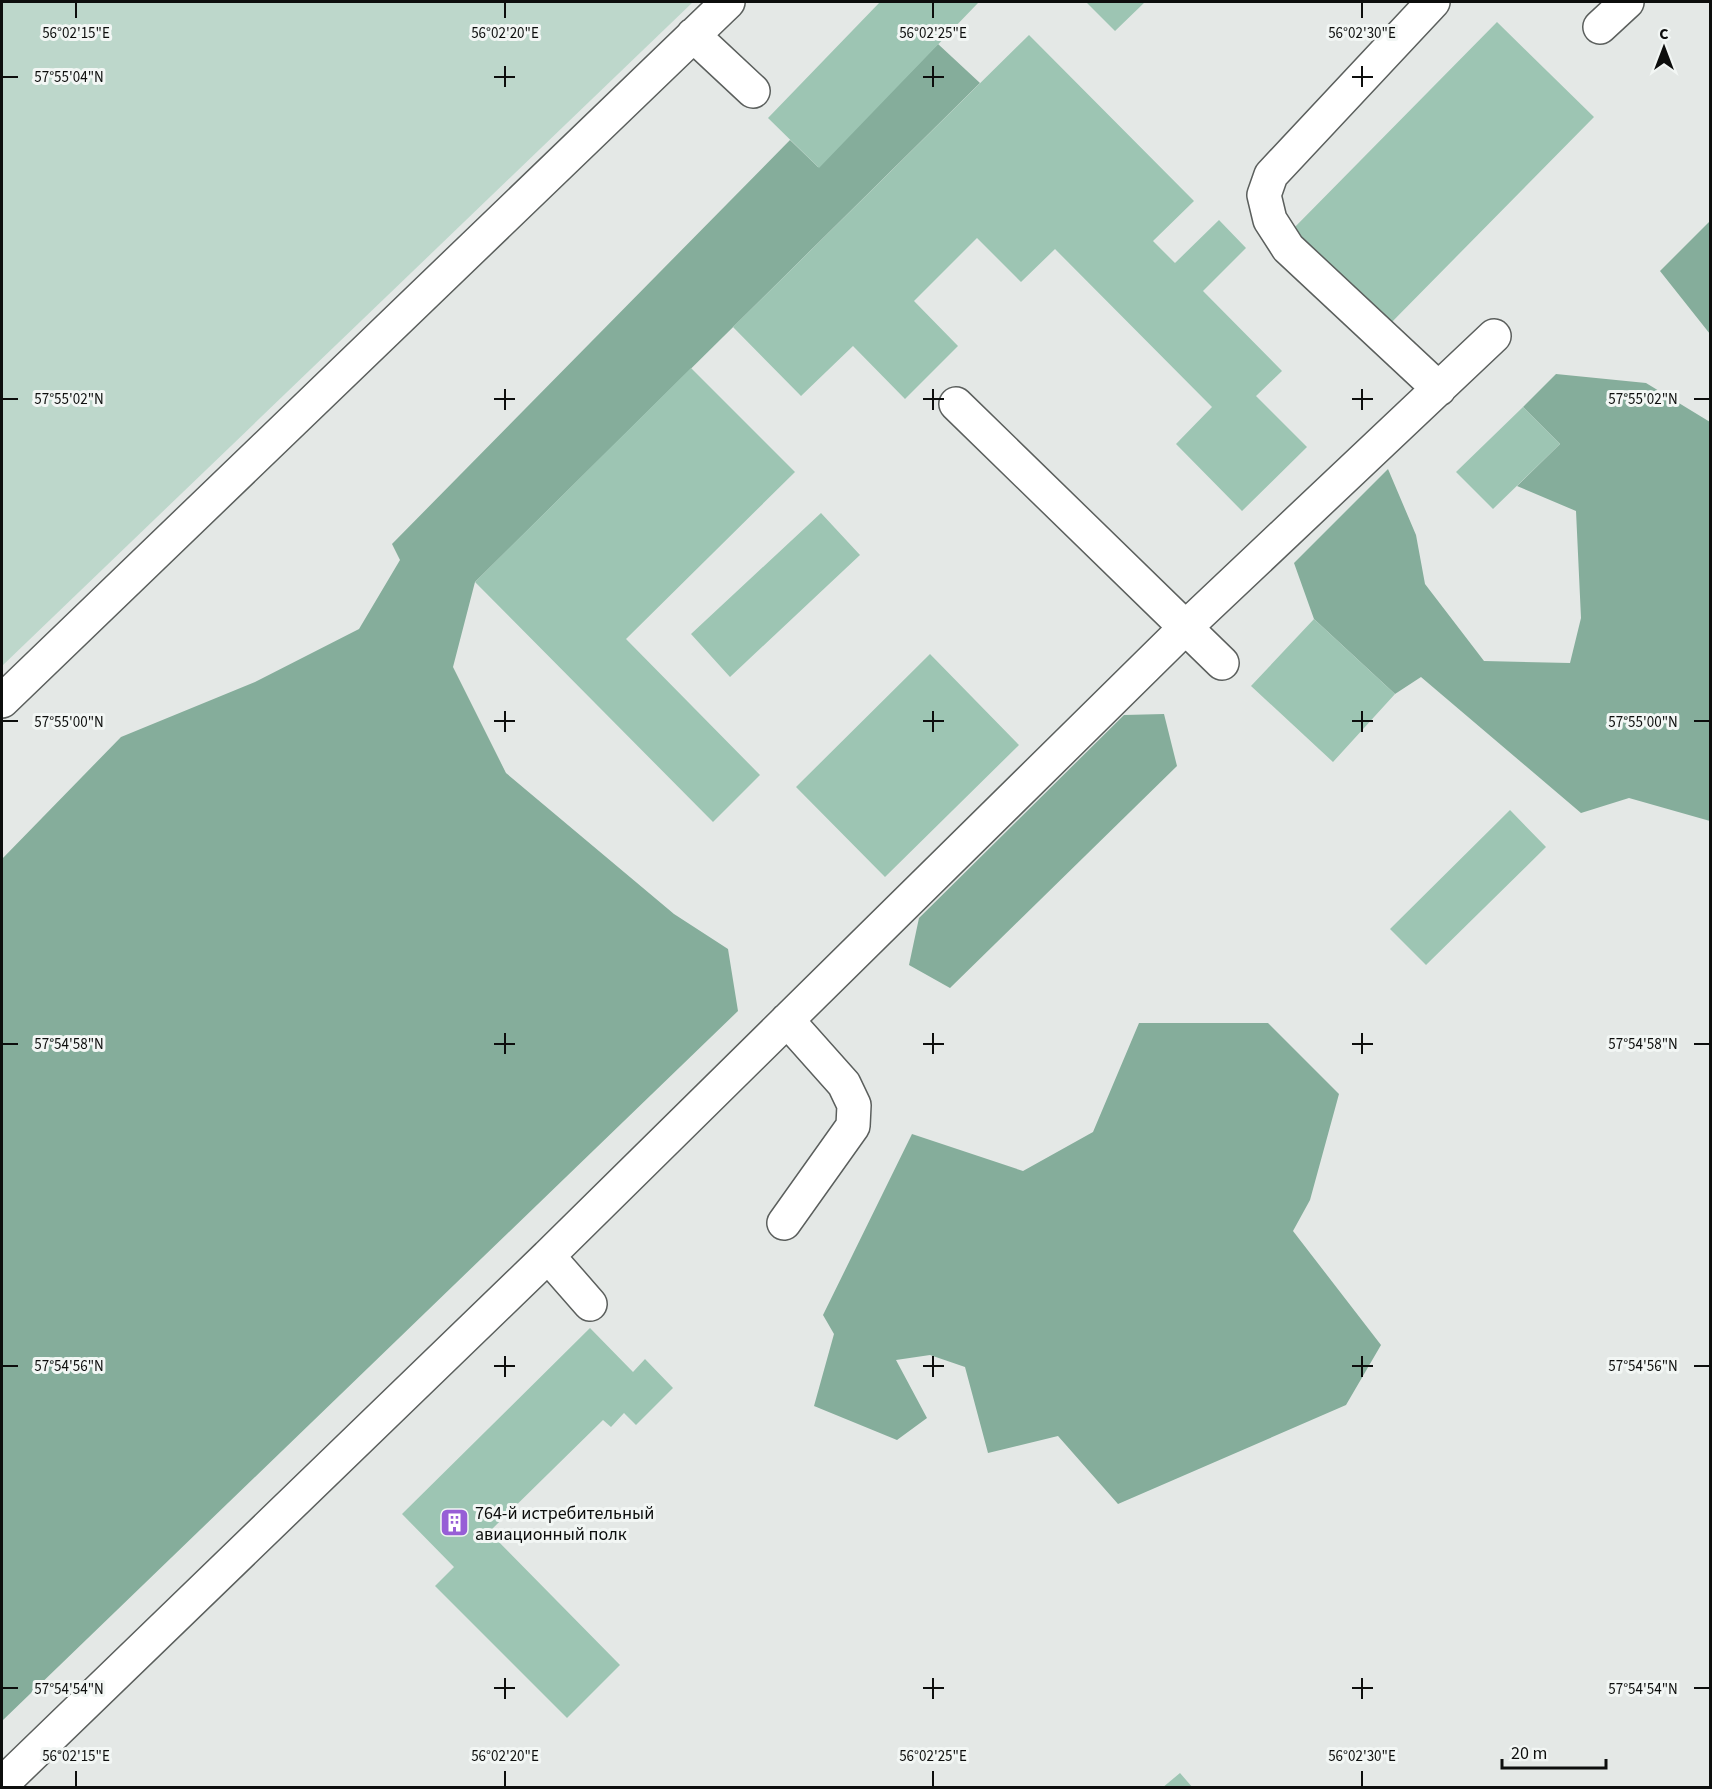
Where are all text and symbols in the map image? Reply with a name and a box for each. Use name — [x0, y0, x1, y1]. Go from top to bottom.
north arrow — [1634, 18, 1694, 78]
text: 56°02'15"E — [42, 23, 110, 44]
text: 56°02'20"E — [471, 23, 539, 44]
text: 56°02'25"E — [899, 23, 967, 44]
text: 56°02'30"E — [1328, 23, 1396, 44]
text: С — [1659, 23, 1669, 45]
text: 57°55'04"N — [34, 67, 104, 88]
text: 57°55'02"N — [34, 389, 104, 410]
text: 57°55'02"N — [1608, 389, 1678, 410]
text: 57°55'00"N — [34, 712, 104, 733]
text: 57°55'00"N — [1608, 712, 1678, 733]
text: 57°54'58"N — [34, 1034, 104, 1055]
text: 57°54'58"N — [1608, 1034, 1678, 1055]
text: 57°54'56"N — [34, 1356, 104, 1377]
text: 57°54'56"N — [1608, 1356, 1678, 1377]
place label: 764-й истребительный авиационный полк — [475, 1501, 654, 1547]
building icon: 764-й истребительный авиационный полк — [438, 1507, 470, 1539]
text: 57°54'54"N — [34, 1679, 104, 1700]
text: 57°54'54"N — [1608, 1679, 1678, 1700]
scale bar — [1502, 1732, 1606, 1770]
text: 20 m — [1511, 1741, 1547, 1766]
text: 56°02'15"E — [42, 1746, 110, 1767]
text: 56°02'20"E — [471, 1746, 539, 1767]
text: 56°02'25"E — [899, 1746, 967, 1767]
text: 56°02'30"E — [1328, 1746, 1396, 1767]

